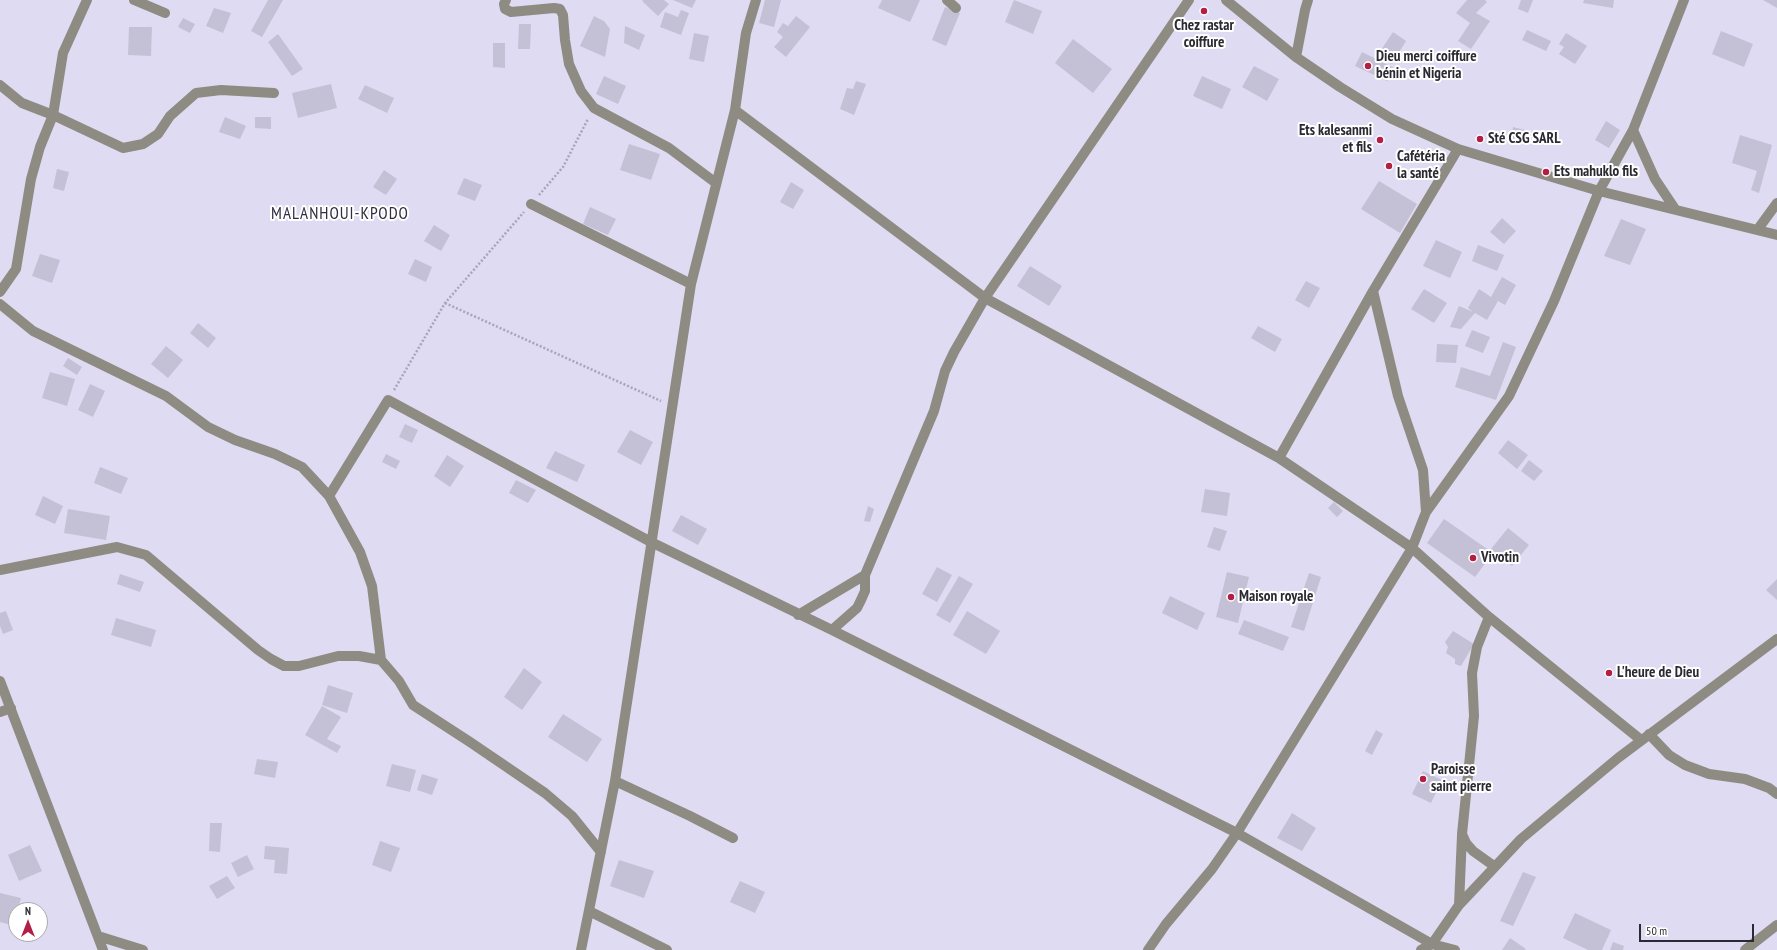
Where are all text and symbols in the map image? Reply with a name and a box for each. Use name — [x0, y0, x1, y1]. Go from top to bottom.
marker: Chez rastar coiffure — [1199, 6, 1209, 16]
place label: Chez rastar coiffure — [1174, 17, 1234, 52]
place label: Dieu merci coiffure bénin et Nigeria — [1376, 48, 1477, 83]
marker: Dieu merci coiffure bénin et Nigeria — [1363, 61, 1373, 71]
place label: Ets kalesanmi et fils — [1299, 122, 1372, 157]
place label: Sté CSG SARL — [1488, 130, 1560, 148]
marker: Sté CSG SARL — [1475, 134, 1485, 144]
marker: Ets kalesanmi et fils — [1375, 135, 1385, 145]
place label: Cafétéria la santé — [1397, 148, 1445, 183]
marker: Cafétéria la santé — [1384, 161, 1394, 171]
place label: Ets mahuklo fils — [1554, 163, 1638, 181]
marker: Ets mahuklo fils — [1541, 167, 1551, 177]
district label: MALANHOUI-KPODO — [271, 204, 409, 224]
place label: Vivotin — [1481, 549, 1519, 567]
marker: Vivotin — [1468, 553, 1478, 563]
place label: Maison royale — [1239, 588, 1313, 606]
marker: Maison royale — [1226, 592, 1236, 602]
place label: L'heure de Dieu — [1617, 664, 1699, 682]
marker: L'heure de Dieu — [1604, 668, 1614, 678]
place label: Paroisse saint pierre — [1431, 761, 1492, 796]
marker: Paroisse saint pierre — [1418, 774, 1428, 784]
north arrow — [8, 902, 48, 942]
text: N — [25, 904, 31, 918]
scale bar — [1641, 916, 1756, 942]
text: 50 m — [1646, 923, 1667, 938]

